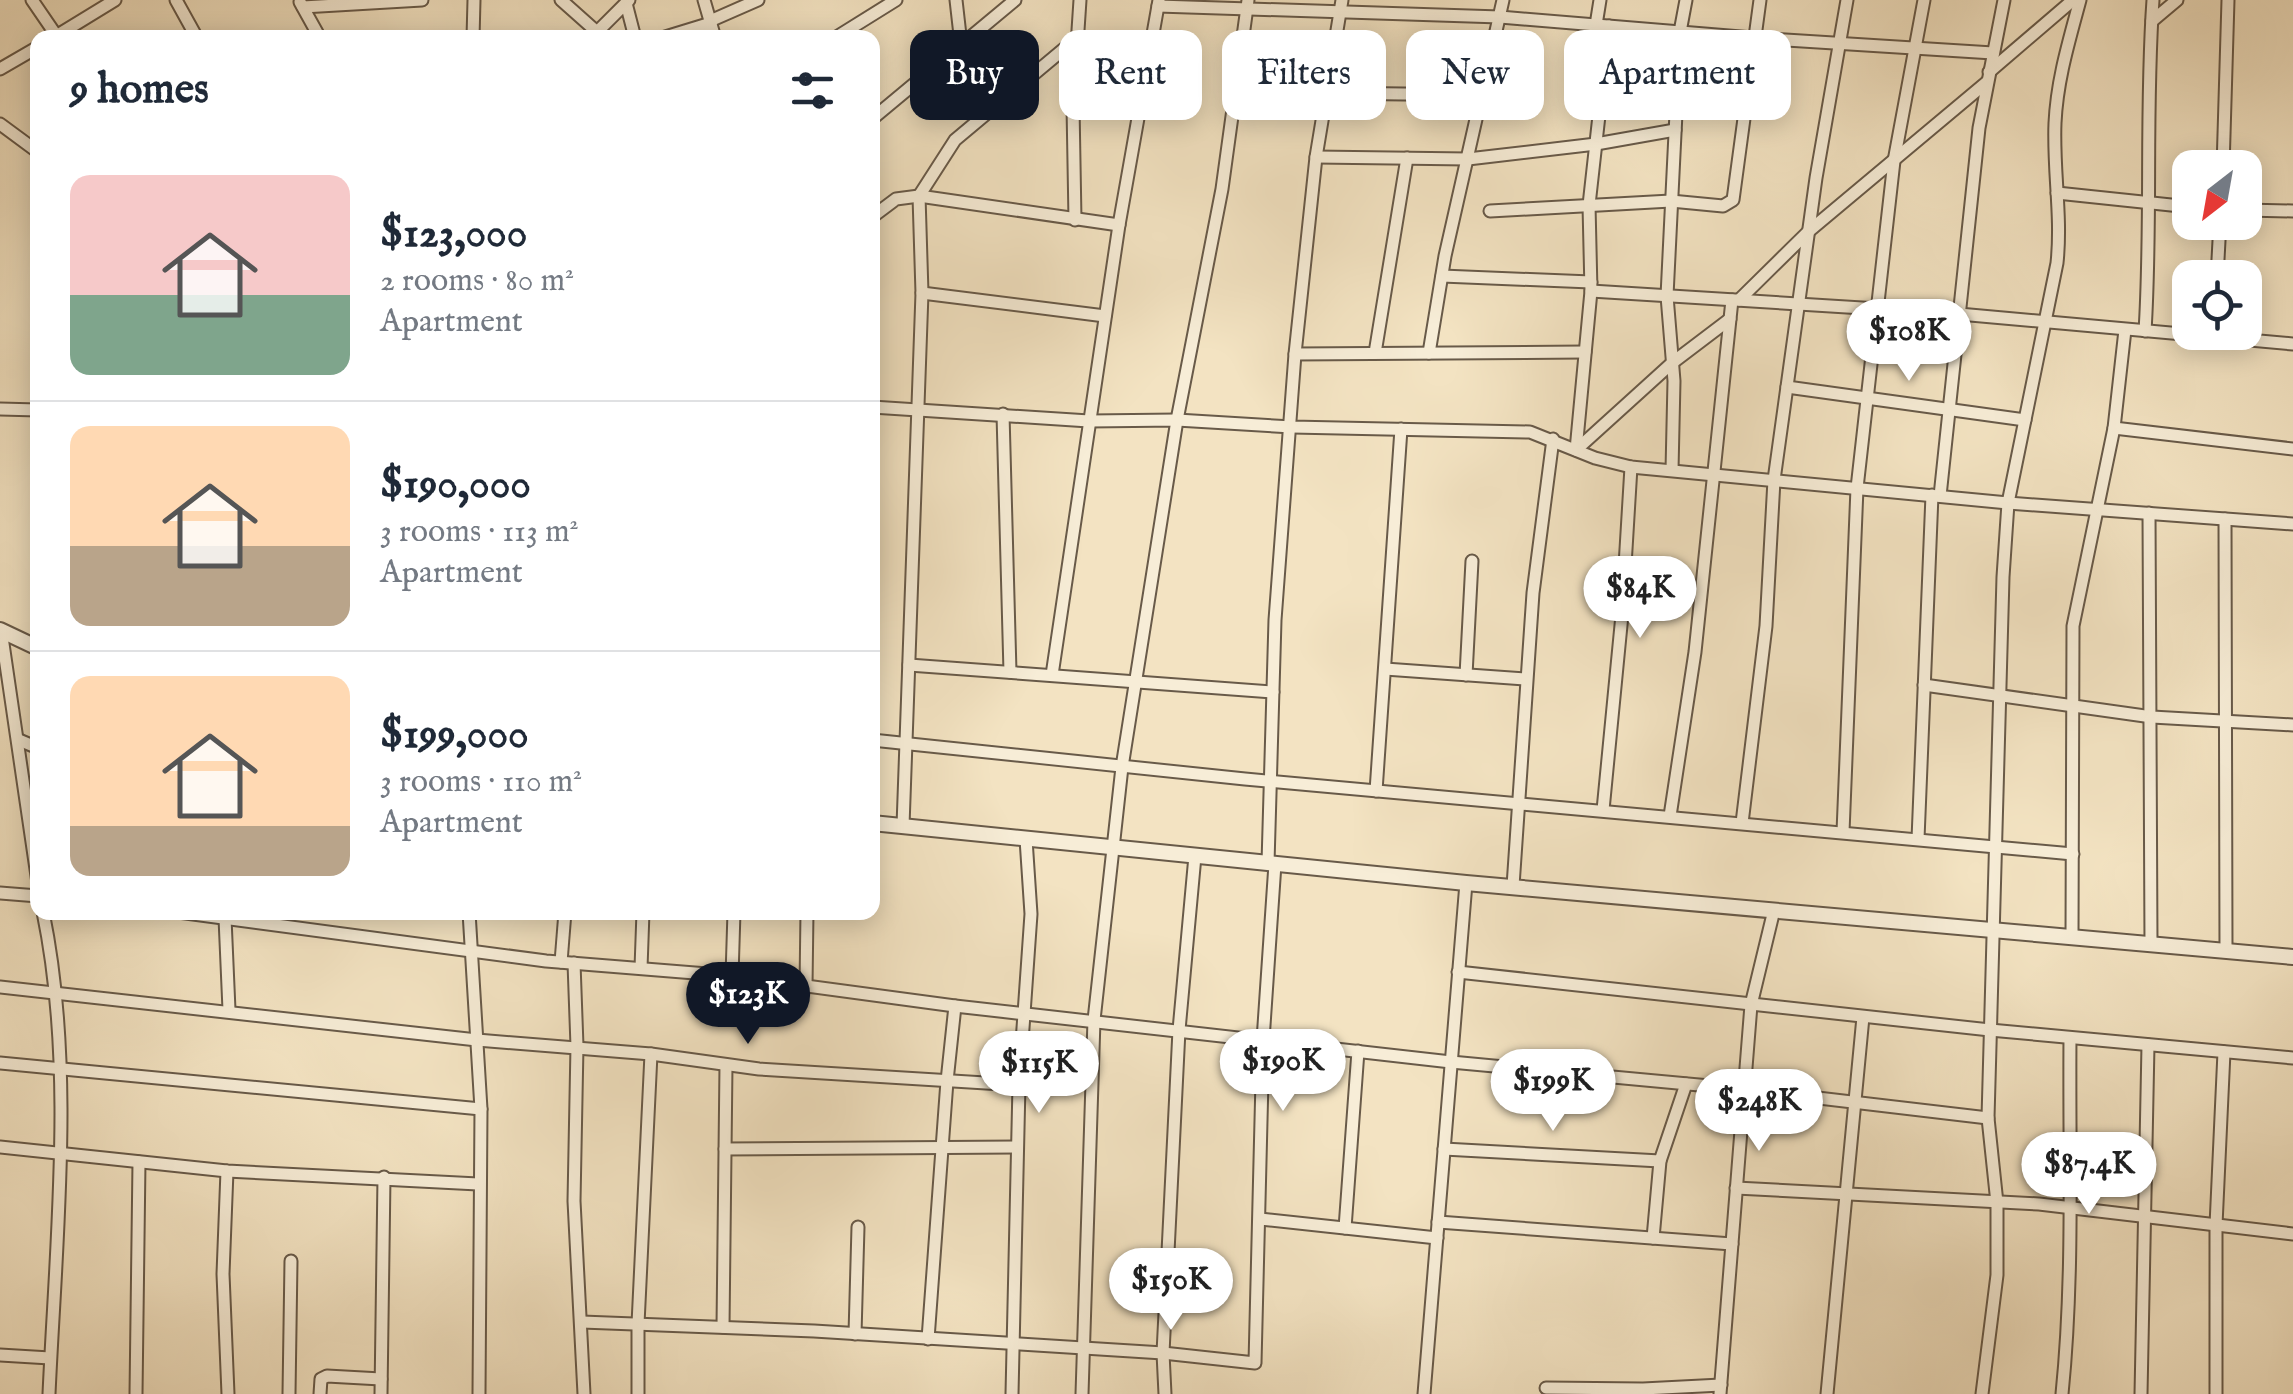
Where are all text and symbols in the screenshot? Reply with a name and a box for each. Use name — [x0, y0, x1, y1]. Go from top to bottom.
chip: Buy — [910, 30, 1039, 120]
chip: Rent — [1059, 30, 1202, 120]
chip: Filters — [1222, 30, 1386, 120]
chip: New — [1406, 30, 1544, 120]
chip: Apartment — [1564, 30, 1791, 120]
icon: filters — [785, 63, 840, 118]
text: 9 homes — [70, 64, 209, 117]
north arrow — [2172, 150, 2262, 240]
map controls — [2172, 150, 2262, 350]
text: $123,000 — [380, 208, 527, 261]
icon: home — [150, 215, 270, 335]
button: locate — [2172, 260, 2262, 350]
text: 2 rooms · 80 m² — [380, 261, 574, 302]
pin: $108K — [1839, 299, 1979, 384]
text: Apartment — [380, 302, 523, 343]
text: $108K — [1869, 311, 1949, 352]
text: $190,000 — [380, 459, 531, 512]
icon: home — [150, 466, 270, 586]
text: 3 rooms · 113 m² — [380, 512, 579, 553]
text: Apartment — [380, 553, 523, 594]
pin: $84K — [1581, 556, 1699, 641]
text: $84K — [1605, 568, 1675, 609]
text: $199,000 — [380, 709, 529, 762]
icon: home — [150, 716, 270, 836]
text: 3 rooms · 110 m² — [380, 762, 582, 803]
text: Apartment — [380, 803, 523, 844]
pin: $123K — [678, 962, 818, 1047]
text: $123K — [708, 974, 788, 1015]
pin: $190K — [1213, 1029, 1353, 1114]
pin: $115K — [969, 1031, 1109, 1116]
text: $190K — [1242, 1041, 1324, 1082]
text: $115K — [1001, 1043, 1077, 1084]
pin: $199K — [1483, 1049, 1623, 1134]
text: $199K — [1513, 1061, 1593, 1102]
pin: $248K — [1689, 1069, 1829, 1154]
text: $248K — [1717, 1081, 1801, 1122]
pin: $87.4K — [2008, 1132, 2170, 1217]
text: $87.4K — [2043, 1144, 2135, 1185]
pin: $150K — [1101, 1248, 1241, 1333]
text: $150K — [1131, 1260, 1211, 1301]

